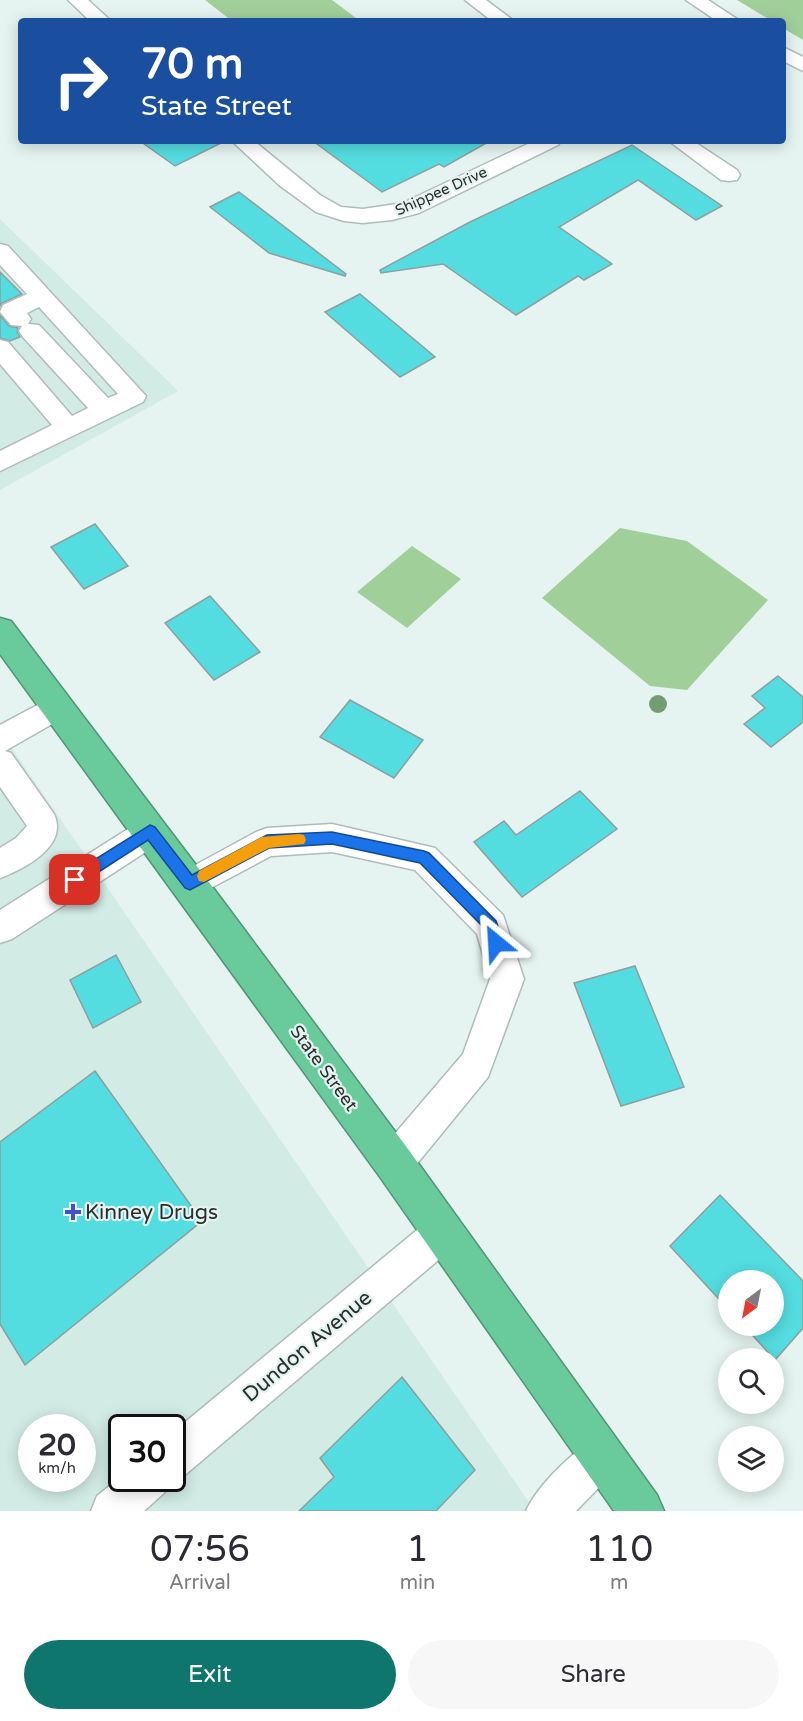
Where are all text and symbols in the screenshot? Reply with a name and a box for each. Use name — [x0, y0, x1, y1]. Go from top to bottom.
text: 70 m — [141, 39, 243, 90]
icon: right — [42, 42, 120, 120]
text: State Street — [141, 90, 292, 123]
street label: Shippee Drive — [392, 163, 490, 219]
pin — [49, 854, 100, 905]
icon: arrive — [58, 863, 91, 896]
position arrow — [464, 911, 528, 975]
street label: State Street — [286, 1021, 363, 1115]
place label: Kinney Drugs — [85, 1200, 218, 1225]
marker: Kinney Drugs — [66, 1205, 80, 1219]
north arrow — [718, 1270, 784, 1336]
map controls — [718, 1270, 784, 1492]
street label: Dundon Avenue — [238, 1285, 377, 1408]
button: search — [718, 1348, 784, 1414]
speed limit sign: 30 — [108, 1414, 186, 1492]
button: layers — [718, 1426, 784, 1492]
text: 20 — [38, 1427, 76, 1464]
text: km/h — [38, 1459, 76, 1477]
text: 07:56 — [150, 1528, 250, 1571]
text: 1 — [406, 1528, 429, 1571]
text: 110 — [585, 1528, 653, 1571]
text: Arrival — [169, 1571, 231, 1595]
text: min — [400, 1571, 435, 1595]
text: m — [610, 1571, 628, 1595]
button: Exit — [24, 1640, 396, 1709]
button: Share — [408, 1640, 779, 1709]

